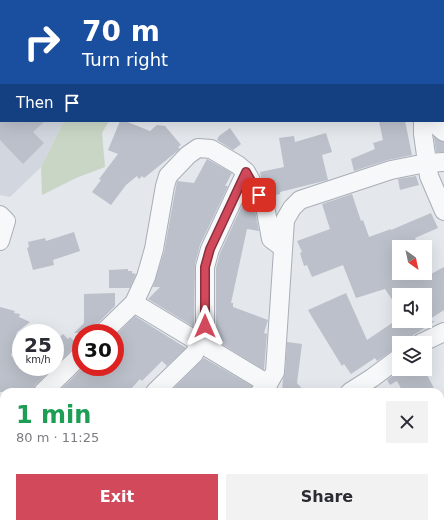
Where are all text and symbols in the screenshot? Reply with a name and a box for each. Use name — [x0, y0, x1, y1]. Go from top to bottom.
text: 70 m — [82, 15, 160, 48]
icon: right — [16, 16, 68, 68]
text: Turn right — [82, 49, 168, 70]
icon: arrive — [61, 92, 83, 114]
text: Then — [16, 94, 53, 112]
pin — [242, 178, 276, 212]
icon: arrive — [248, 184, 270, 206]
north arrow — [392, 240, 432, 280]
map controls — [392, 240, 432, 376]
button: sound — [392, 288, 432, 328]
position arrow — [184, 305, 226, 347]
speed limit sign: 30 — [72, 324, 124, 376]
text: 25 — [24, 333, 52, 357]
button: layers — [392, 336, 432, 376]
text: km/h — [25, 354, 51, 365]
text: 1 min — [16, 401, 91, 429]
button: close — [386, 401, 428, 443]
text: 80 m · 11:25 — [16, 430, 99, 445]
button: Exit — [16, 474, 218, 520]
button: Share — [226, 474, 428, 520]

